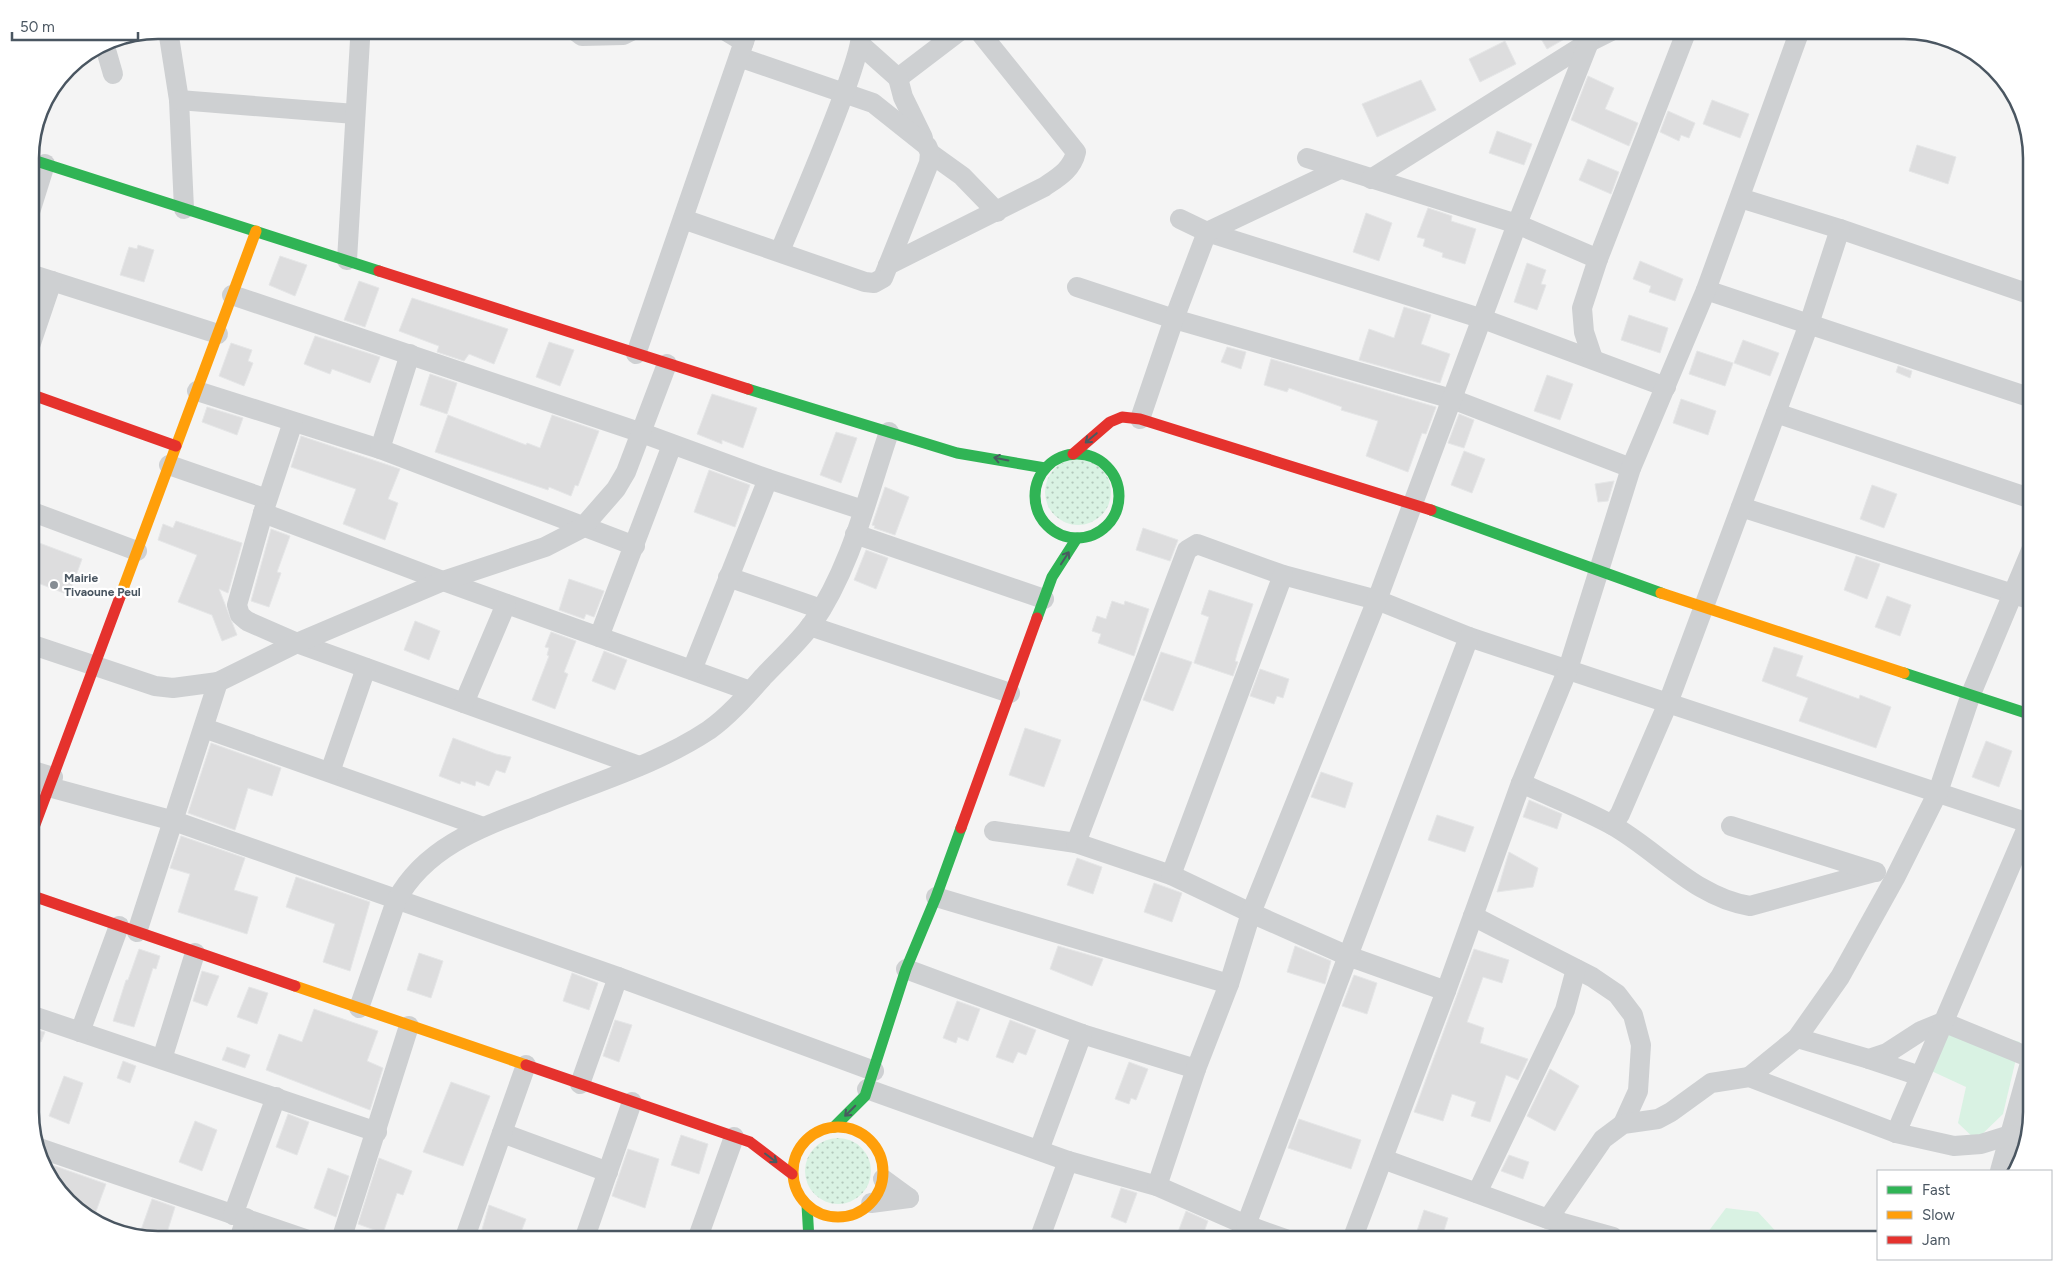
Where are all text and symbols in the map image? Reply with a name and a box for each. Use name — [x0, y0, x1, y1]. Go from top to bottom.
scale bar — [12, 10, 139, 42]
text: 50 m — [20, 18, 55, 36]
one-way arrow — [1085, 433, 1098, 444]
one-way arrow — [994, 454, 1010, 463]
one-way arrow — [1060, 551, 1070, 565]
place label: Mairie Tivaoune Peul — [64, 571, 141, 599]
marker: Mairie Tivaoune Peul — [48, 579, 60, 591]
one-way arrow — [844, 1105, 856, 1118]
one-way arrow — [764, 1153, 778, 1163]
legend — [1877, 1170, 2052, 1260]
text: Fast — [1922, 1181, 1951, 1199]
text: Slow — [1922, 1206, 1955, 1224]
text: Jam — [1922, 1231, 1950, 1249]

